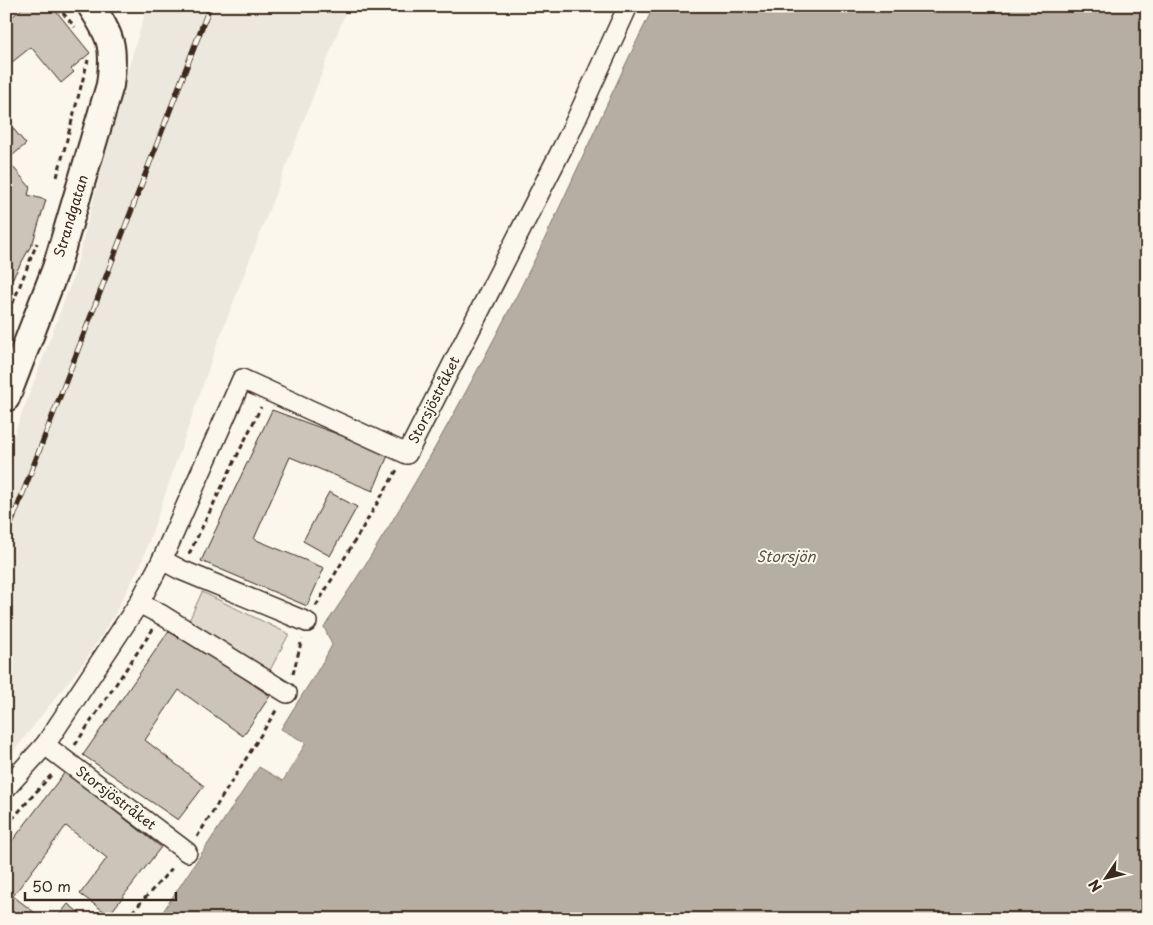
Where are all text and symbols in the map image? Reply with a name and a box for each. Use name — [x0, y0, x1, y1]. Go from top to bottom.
street label: Strandgatan — [48, 172, 93, 260]
street label: Storsjöstråket — [402, 352, 465, 447]
water label: Storsjön — [756, 544, 817, 567]
street label: Storsjöstråket — [72, 760, 161, 835]
north arrow — [1080, 852, 1130, 902]
scale bar — [25, 870, 176, 902]
text: 50 m — [32, 874, 71, 897]
text: N — [1083, 875, 1107, 896]

